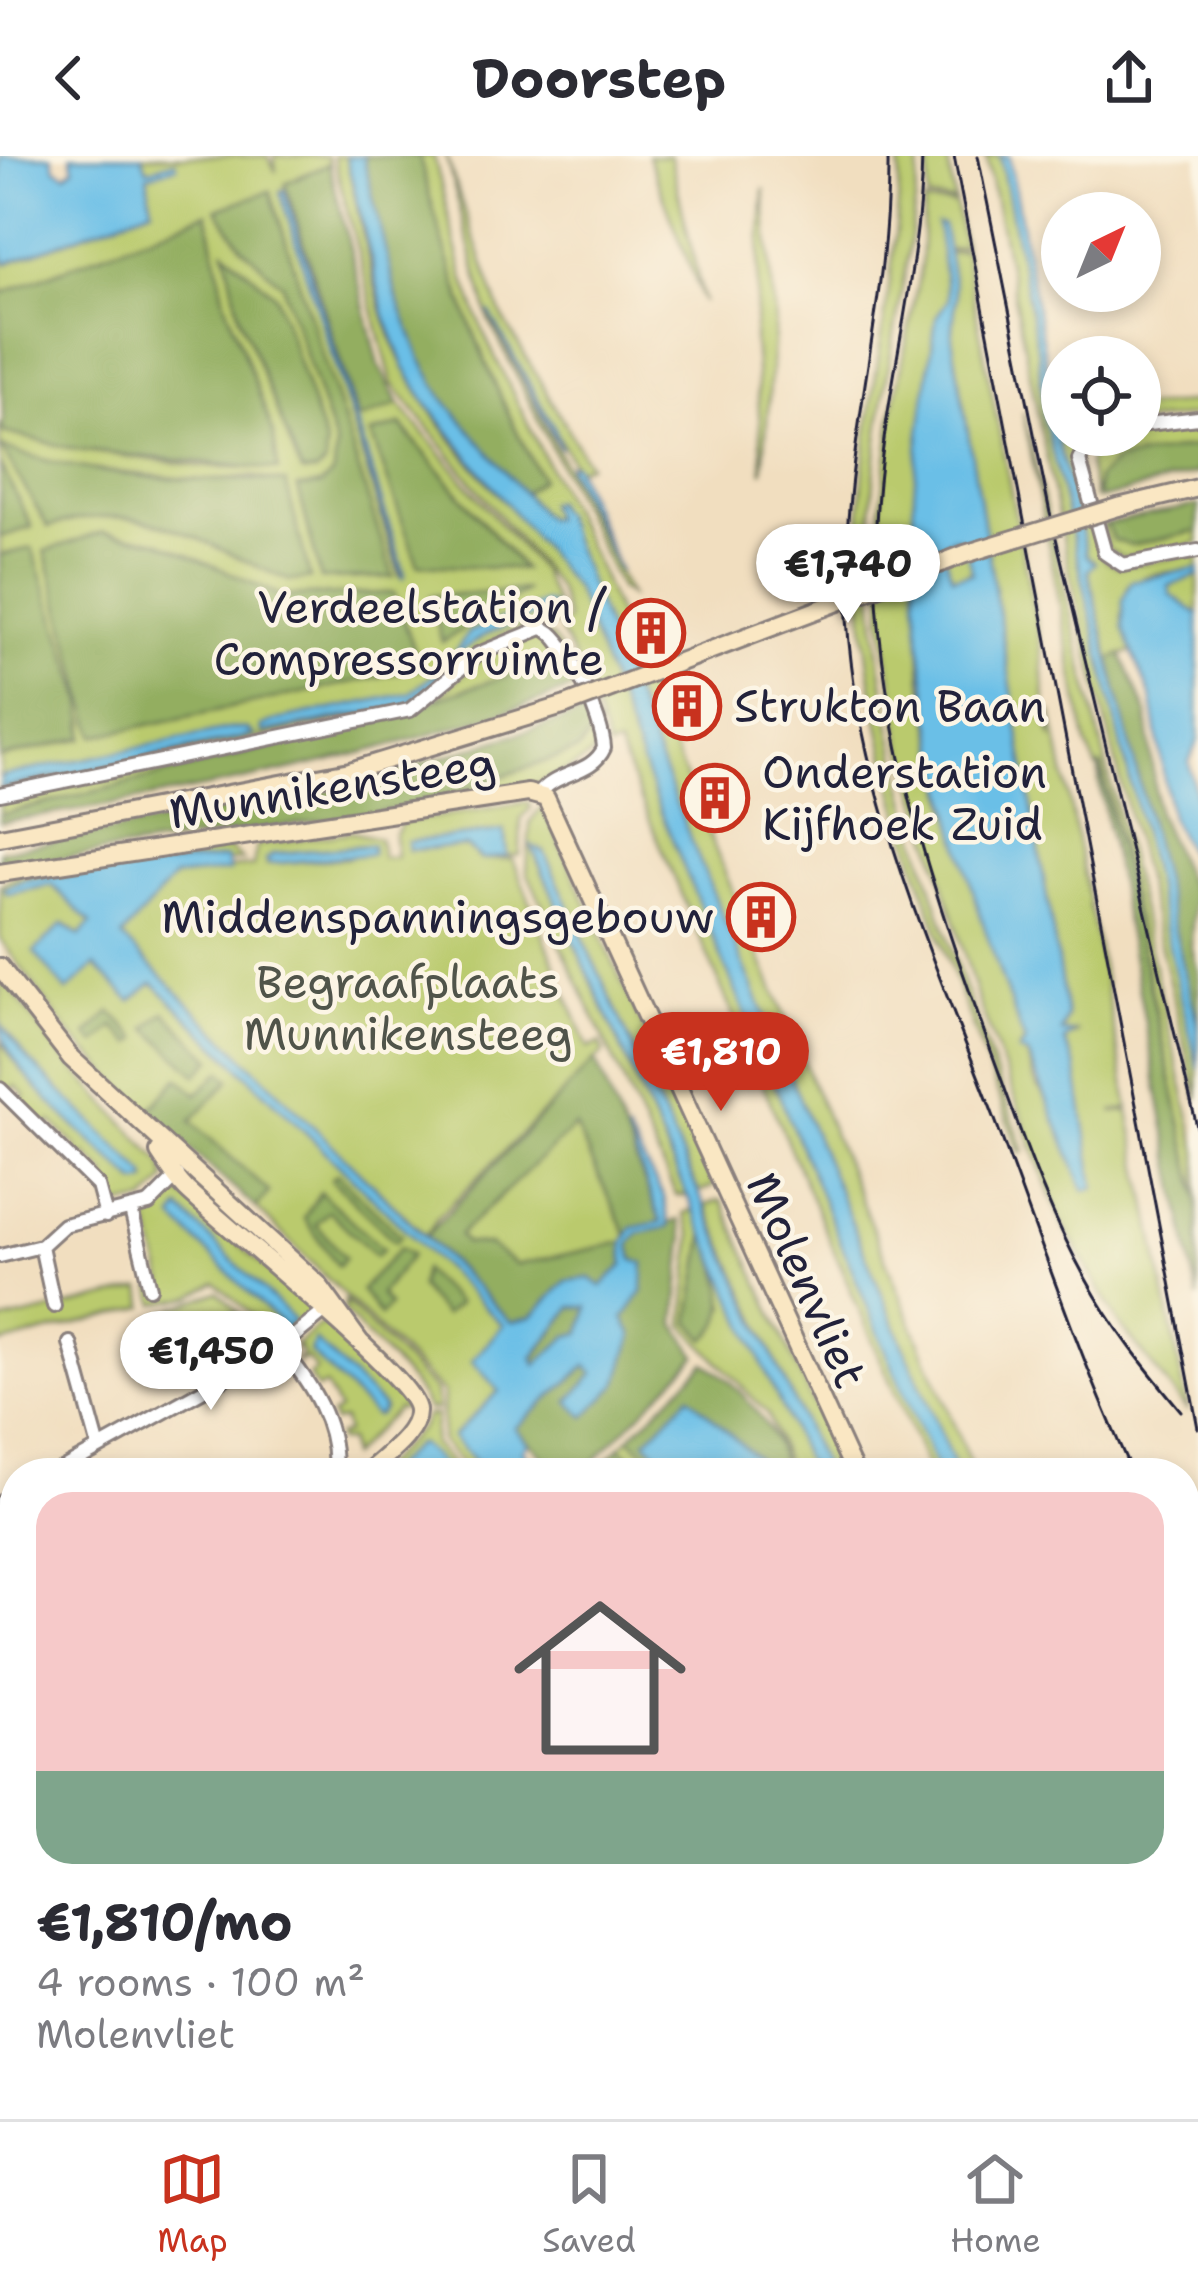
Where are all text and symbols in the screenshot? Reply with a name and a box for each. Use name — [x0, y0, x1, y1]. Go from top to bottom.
text: Doorstep — [472, 42, 726, 114]
icon: back — [36, 45, 102, 111]
icon: share — [1096, 45, 1162, 111]
north arrow — [1041, 192, 1161, 312]
map controls — [1041, 192, 1161, 456]
button: locate — [1041, 336, 1161, 456]
pin: €1,740 — [750, 524, 946, 626]
text: €1,740 — [783, 537, 913, 589]
place label: Verdeelstation / Compressorruimte — [214, 577, 607, 689]
building icon: Verdeelstation / Compressorruimte — [616, 598, 686, 668]
building icon: Strukton Baan — [652, 671, 722, 741]
place label: Strukton Baan — [734, 676, 1046, 736]
street label: Munnikensteeg — [165, 732, 499, 842]
place label: Onderstation Kijfhoek Zuid — [762, 742, 1047, 854]
building icon: Onderstation Kijfhoek Zuid — [680, 763, 750, 833]
building icon: Middenspanningsgebouw — [726, 882, 796, 952]
place label: Middenspanningsgebouw — [161, 887, 714, 947]
park label: Begraafplaats Munnikensteeg — [243, 952, 573, 1064]
pin: €1,810 — [623, 1012, 819, 1114]
text: €1,810 — [660, 1025, 782, 1077]
street label: Molenvliet — [733, 1163, 881, 1397]
pin: €1,450 — [113, 1311, 309, 1413]
text: €1,450 — [147, 1324, 275, 1376]
icon: home — [492, 1570, 708, 1786]
text: €1,810/mo — [36, 1888, 293, 1956]
text: 4 rooms · 100 m² — [36, 1956, 365, 2008]
text: Molenvliet — [36, 2008, 235, 2060]
tab: Map — [157, 2146, 228, 2263]
tab: Saved — [542, 2146, 636, 2263]
tab: Home — [950, 2146, 1041, 2263]

